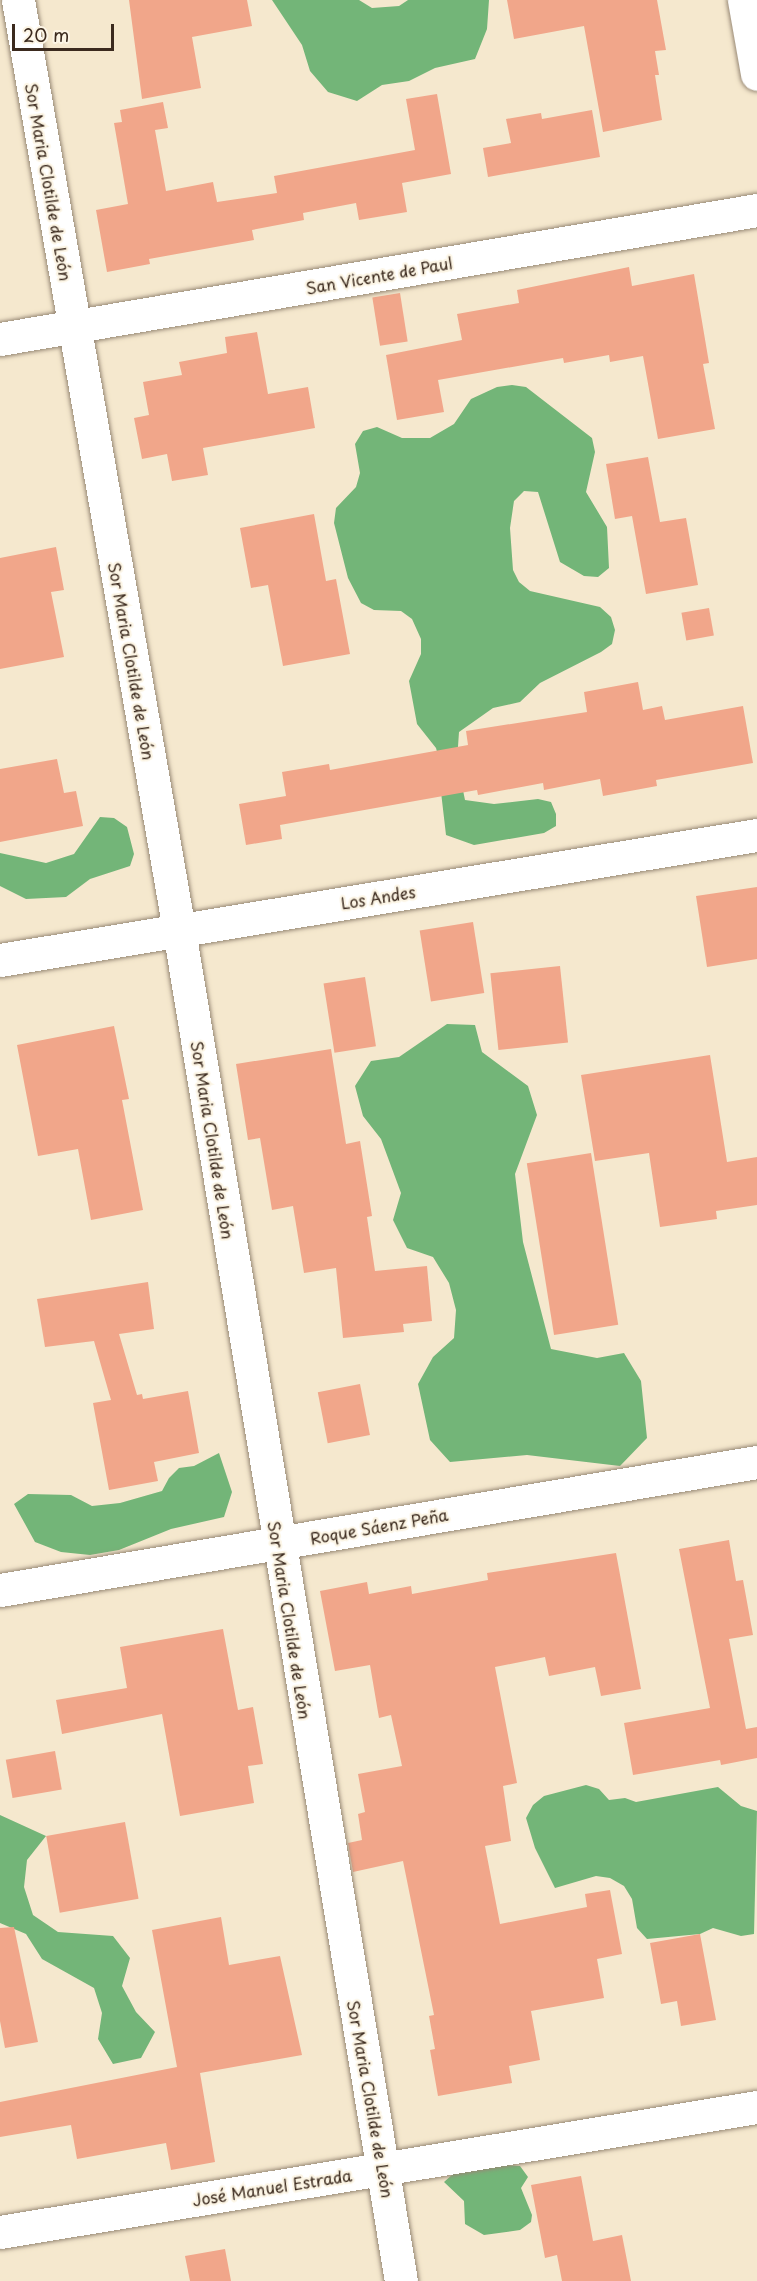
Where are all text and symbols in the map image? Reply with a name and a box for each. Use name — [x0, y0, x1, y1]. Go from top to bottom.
scale bar — [15, 12, 117, 50]
text: 20 m — [23, 21, 69, 48]
street label: Sor Maria Clotilde de León — [22, 80, 76, 284]
street label: San Vicente de Paul — [302, 252, 456, 298]
street label: Sor Maria Clotilde de León — [105, 559, 159, 763]
street label: Los Andes — [339, 882, 417, 912]
street label: Sor Maria Clotilde de León — [188, 1038, 238, 1242]
street label: Roque Sáenz Peña — [309, 1504, 449, 1548]
street label: Sor Maria Clotilde de León — [265, 1518, 315, 1722]
street label: Sor Maria Clotilde de León — [344, 1997, 398, 2201]
street label: José Manuel Estrada — [191, 2165, 353, 2209]

